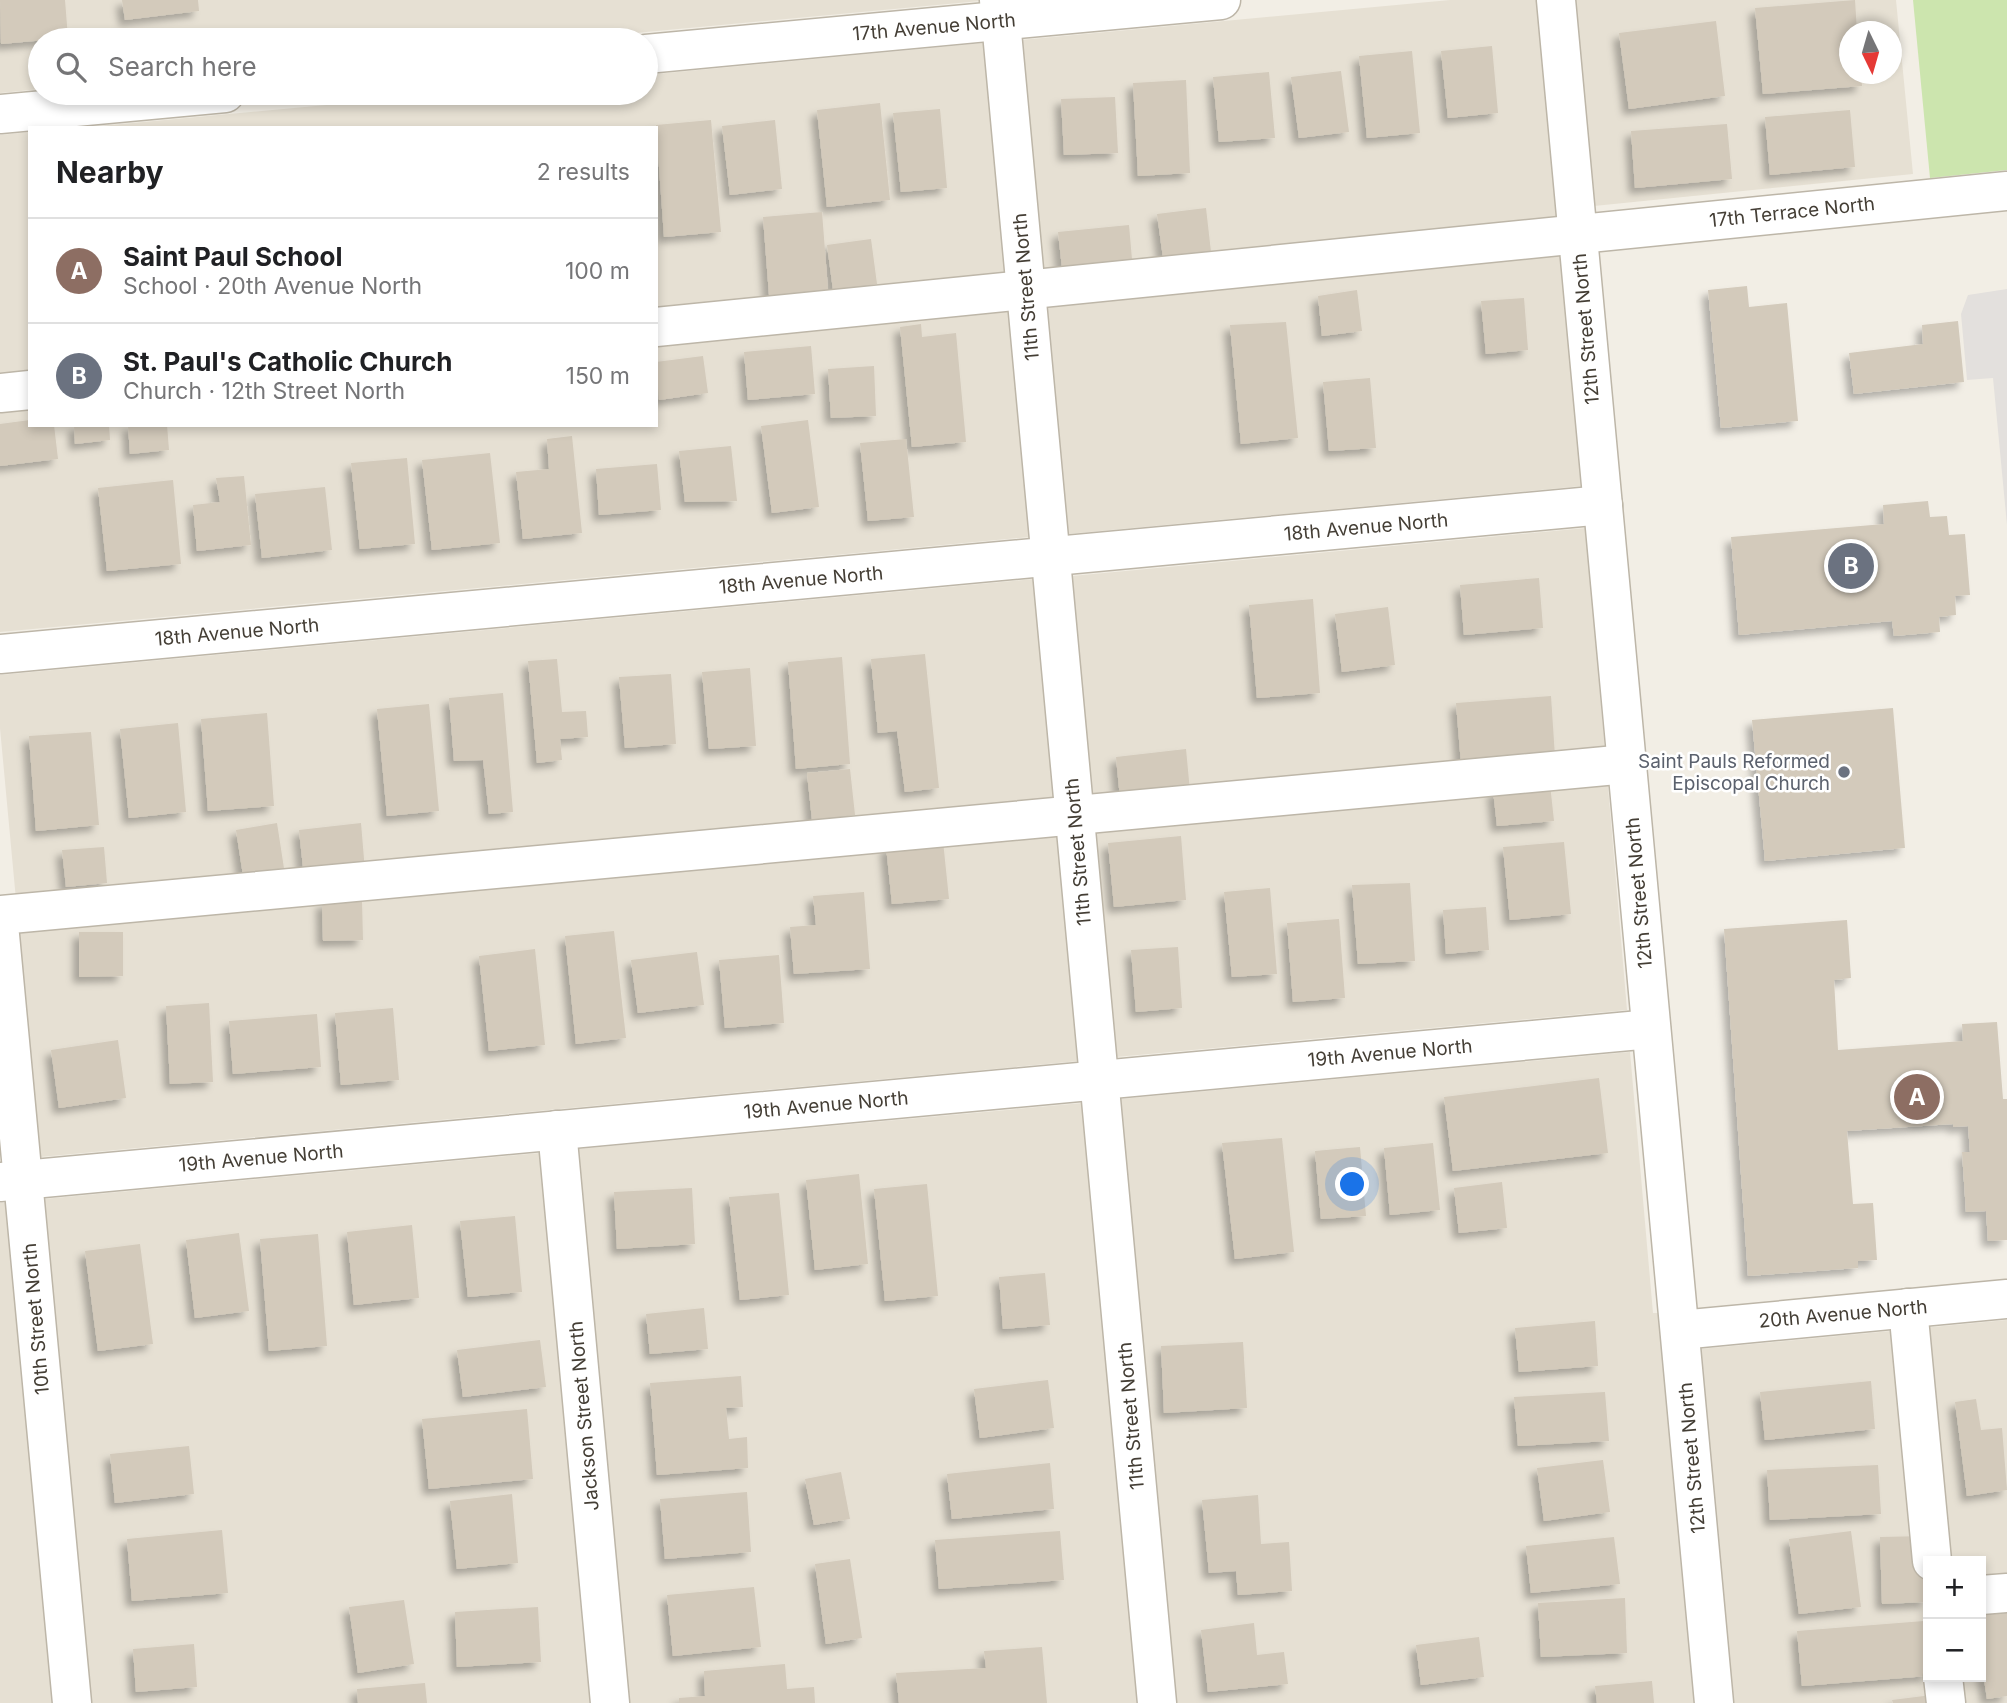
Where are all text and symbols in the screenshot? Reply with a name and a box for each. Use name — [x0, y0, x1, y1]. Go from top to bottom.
street label: 17th Avenue North — [851, 8, 1017, 46]
north arrow — [1839, 21, 1902, 84]
search box — [28, 28, 658, 105]
icon: search — [52, 48, 90, 86]
text: Search here — [108, 51, 257, 82]
text: Nearby — [56, 154, 164, 190]
text: 2 results — [537, 158, 630, 186]
street label: 17th Terrace North — [1708, 192, 1876, 232]
street label: 11th Street North — [1008, 212, 1044, 362]
text: Saint Paul School — [123, 241, 342, 272]
street label: 12th Street North — [1568, 252, 1604, 406]
text: A — [70, 257, 88, 285]
text: 100 m — [565, 257, 630, 285]
text: School · 20th Avenue North — [123, 272, 422, 300]
text: St. Paul's Catholic Church — [123, 346, 452, 377]
text: B — [71, 362, 87, 390]
text: 150 m — [566, 362, 630, 390]
text: Church · 12th Street North — [123, 377, 405, 405]
street label: 18th Avenue North — [1283, 508, 1449, 546]
pin: B — [1828, 540, 1874, 592]
street label: 18th Avenue North — [718, 561, 884, 599]
street label: 18th Avenue North — [154, 613, 320, 651]
place label: Saint Pauls Reformed Episcopal Church — [1638, 750, 1830, 795]
marker: Saint Pauls Reformed Episcopal Church — [1836, 764, 1852, 780]
street label: 11th Street North — [1060, 777, 1096, 927]
street label: 12th Street North — [1621, 816, 1657, 970]
street label: 19th Avenue North — [1307, 1034, 1473, 1072]
pin: A — [1894, 1071, 1940, 1123]
street label: 19th Avenue North — [743, 1086, 909, 1124]
street label: 19th Avenue North — [178, 1139, 344, 1177]
your location — [1335, 1167, 1369, 1201]
street label: 10th Street North — [18, 1242, 54, 1396]
street label: 20th Avenue North — [1758, 1295, 1928, 1333]
street label: Jackson Street North — [564, 1320, 604, 1512]
street label: 11th Street North — [1113, 1341, 1149, 1491]
street label: 12th Street North — [1674, 1381, 1710, 1535]
map controls — [1923, 1556, 1986, 1682]
button: + — [1923, 1556, 1986, 1619]
button: − — [1923, 1619, 1986, 1682]

